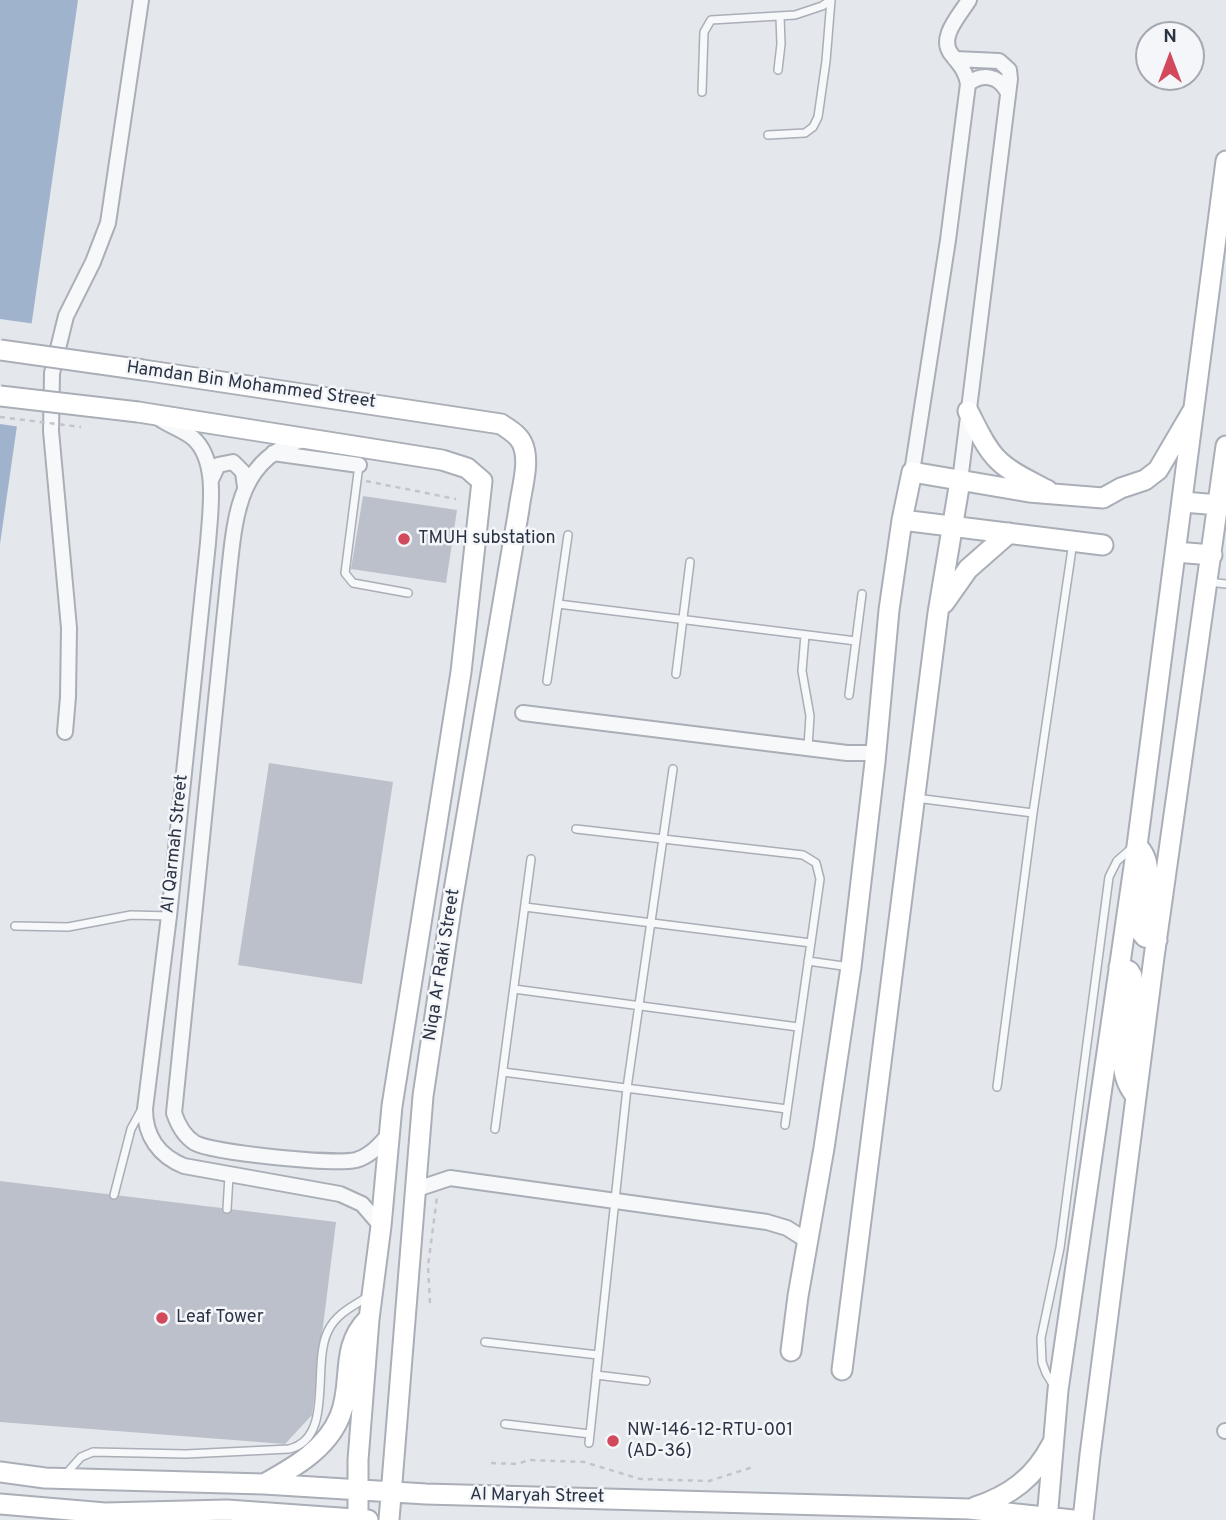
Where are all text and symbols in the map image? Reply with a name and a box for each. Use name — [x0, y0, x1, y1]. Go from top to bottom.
north arrow — [1135, 21, 1205, 91]
text: N — [1163, 25, 1177, 49]
street label: Hamdan Bin Mohammed Street — [125, 358, 377, 414]
place label: TMUH substation — [418, 528, 556, 550]
marker: TMUH substation — [396, 531, 412, 547]
street label: Al Qarmah Street — [158, 774, 194, 914]
street label: Niqa Ar Raki Street — [420, 887, 466, 1043]
place label: Leaf Tower — [176, 1307, 264, 1329]
marker: Leaf Tower — [154, 1310, 170, 1326]
place label: NW-146-12-RTU-001 (AD-36) — [627, 1420, 793, 1462]
marker: NW-146-12-RTU-001 (AD-36) — [605, 1433, 621, 1449]
street label: Al Maryah Street — [470, 1485, 604, 1509]

